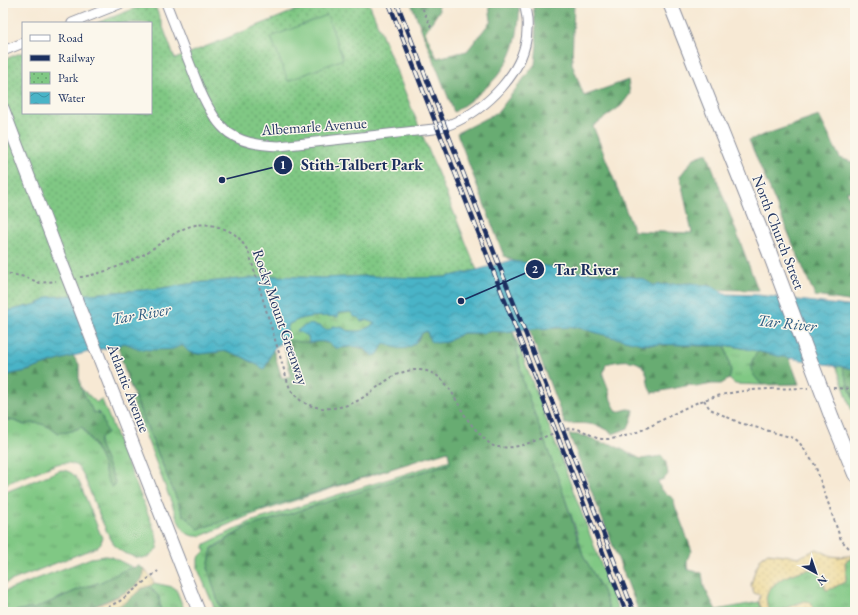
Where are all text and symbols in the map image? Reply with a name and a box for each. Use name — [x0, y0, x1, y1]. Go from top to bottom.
legend — [22, 22, 152, 114]
text: Road — [58, 30, 84, 46]
text: Railway — [58, 50, 96, 66]
text: Park — [58, 70, 79, 86]
text: Water — [58, 90, 85, 106]
street label: Albemarle Avenue — [260, 113, 368, 139]
callout: Stith-Talbert Park — [273, 151, 431, 179]
text: Stith-Talbert Park — [301, 154, 423, 175]
text: 1 — [280, 157, 286, 173]
street label: North Church Street — [748, 172, 810, 292]
street label: Rocky Mount Greenway — [249, 247, 313, 388]
callout: Tar River — [525, 255, 626, 283]
text: Tar River — [554, 259, 619, 280]
text: 2 — [532, 261, 539, 277]
water label: Tar River — [110, 298, 173, 329]
water label: Tar River — [756, 309, 818, 337]
street label: Atlantic Avenue — [103, 340, 155, 435]
north arrow — [796, 553, 836, 593]
text: N — [814, 572, 830, 589]

